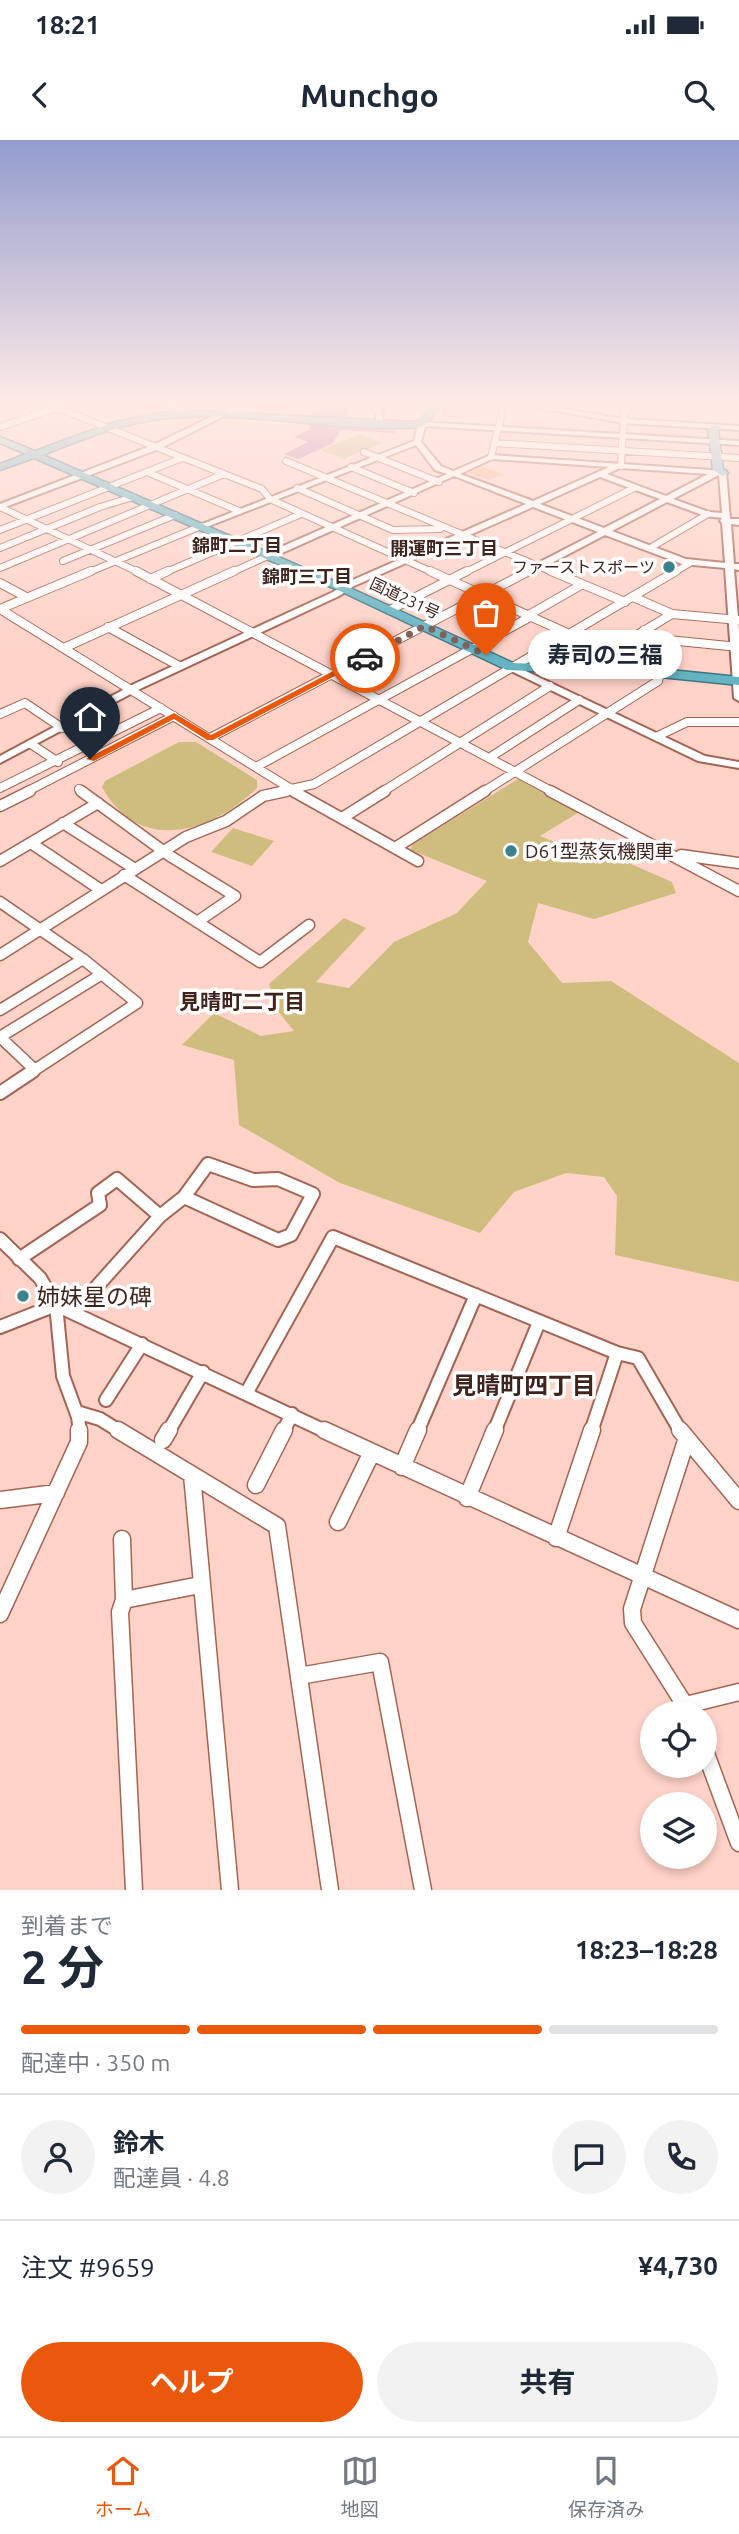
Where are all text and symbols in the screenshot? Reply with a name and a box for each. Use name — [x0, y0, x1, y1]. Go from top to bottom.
text: 18:21 — [35, 10, 100, 39]
icon: back — [21, 76, 59, 114]
icon: search — [680, 76, 718, 114]
text: Munchgo — [300, 77, 439, 113]
district label: 錦町二丁目 — [192, 535, 282, 555]
district label: 開運町三丁目 — [390, 538, 498, 558]
place label: ファーストスポーツ — [512, 558, 655, 576]
marker: ファーストスポーツ — [661, 559, 677, 575]
district label: 錦町三丁目 — [262, 566, 352, 586]
street label: 国道231号 — [367, 574, 443, 622]
pin — [456, 583, 516, 655]
icon: bag — [467, 594, 505, 632]
courier — [330, 623, 400, 693]
callout: 寿司の三福 — [528, 630, 682, 680]
icon: car — [346, 639, 384, 677]
text: 寿司の三福 — [548, 642, 663, 667]
pin — [60, 687, 120, 759]
icon: home — [71, 698, 109, 736]
place label: D61型蒸気機関車 — [525, 840, 674, 862]
marker: D61型蒸気機関車 — [503, 843, 519, 859]
district label: 見晴町二丁目 — [179, 989, 305, 1013]
place label: 姉妹星の碑 — [37, 1284, 152, 1309]
marker: 姉妹星の碑 — [15, 1288, 31, 1304]
district label: 見晴町四丁目 — [452, 1372, 596, 1399]
map controls — [640, 1701, 717, 1869]
button: locate — [640, 1701, 717, 1778]
button: layers — [640, 1792, 717, 1869]
text: 到着まで — [21, 1913, 113, 1938]
text: 18:23–18:28 — [575, 1935, 718, 1964]
text: 2 分 — [21, 1941, 104, 1993]
text: 配達中 · 350 m — [21, 2050, 170, 2075]
button: person — [21, 2120, 95, 2194]
button: chat — [552, 2120, 626, 2194]
button: phone — [644, 2120, 718, 2194]
text: 鈴木 — [113, 2128, 165, 2157]
text: 配達員 · 4.8 — [113, 2165, 230, 2190]
text: ¥4,730 — [638, 2251, 718, 2280]
text: 注文 #9659 — [21, 2253, 155, 2282]
button: ヘルプ — [21, 2342, 363, 2422]
button: 共有 — [377, 2342, 718, 2422]
tab: ホーム — [95, 2452, 151, 2521]
tab: 地図 — [341, 2452, 379, 2521]
tab: 保存済み — [568, 2452, 644, 2521]

